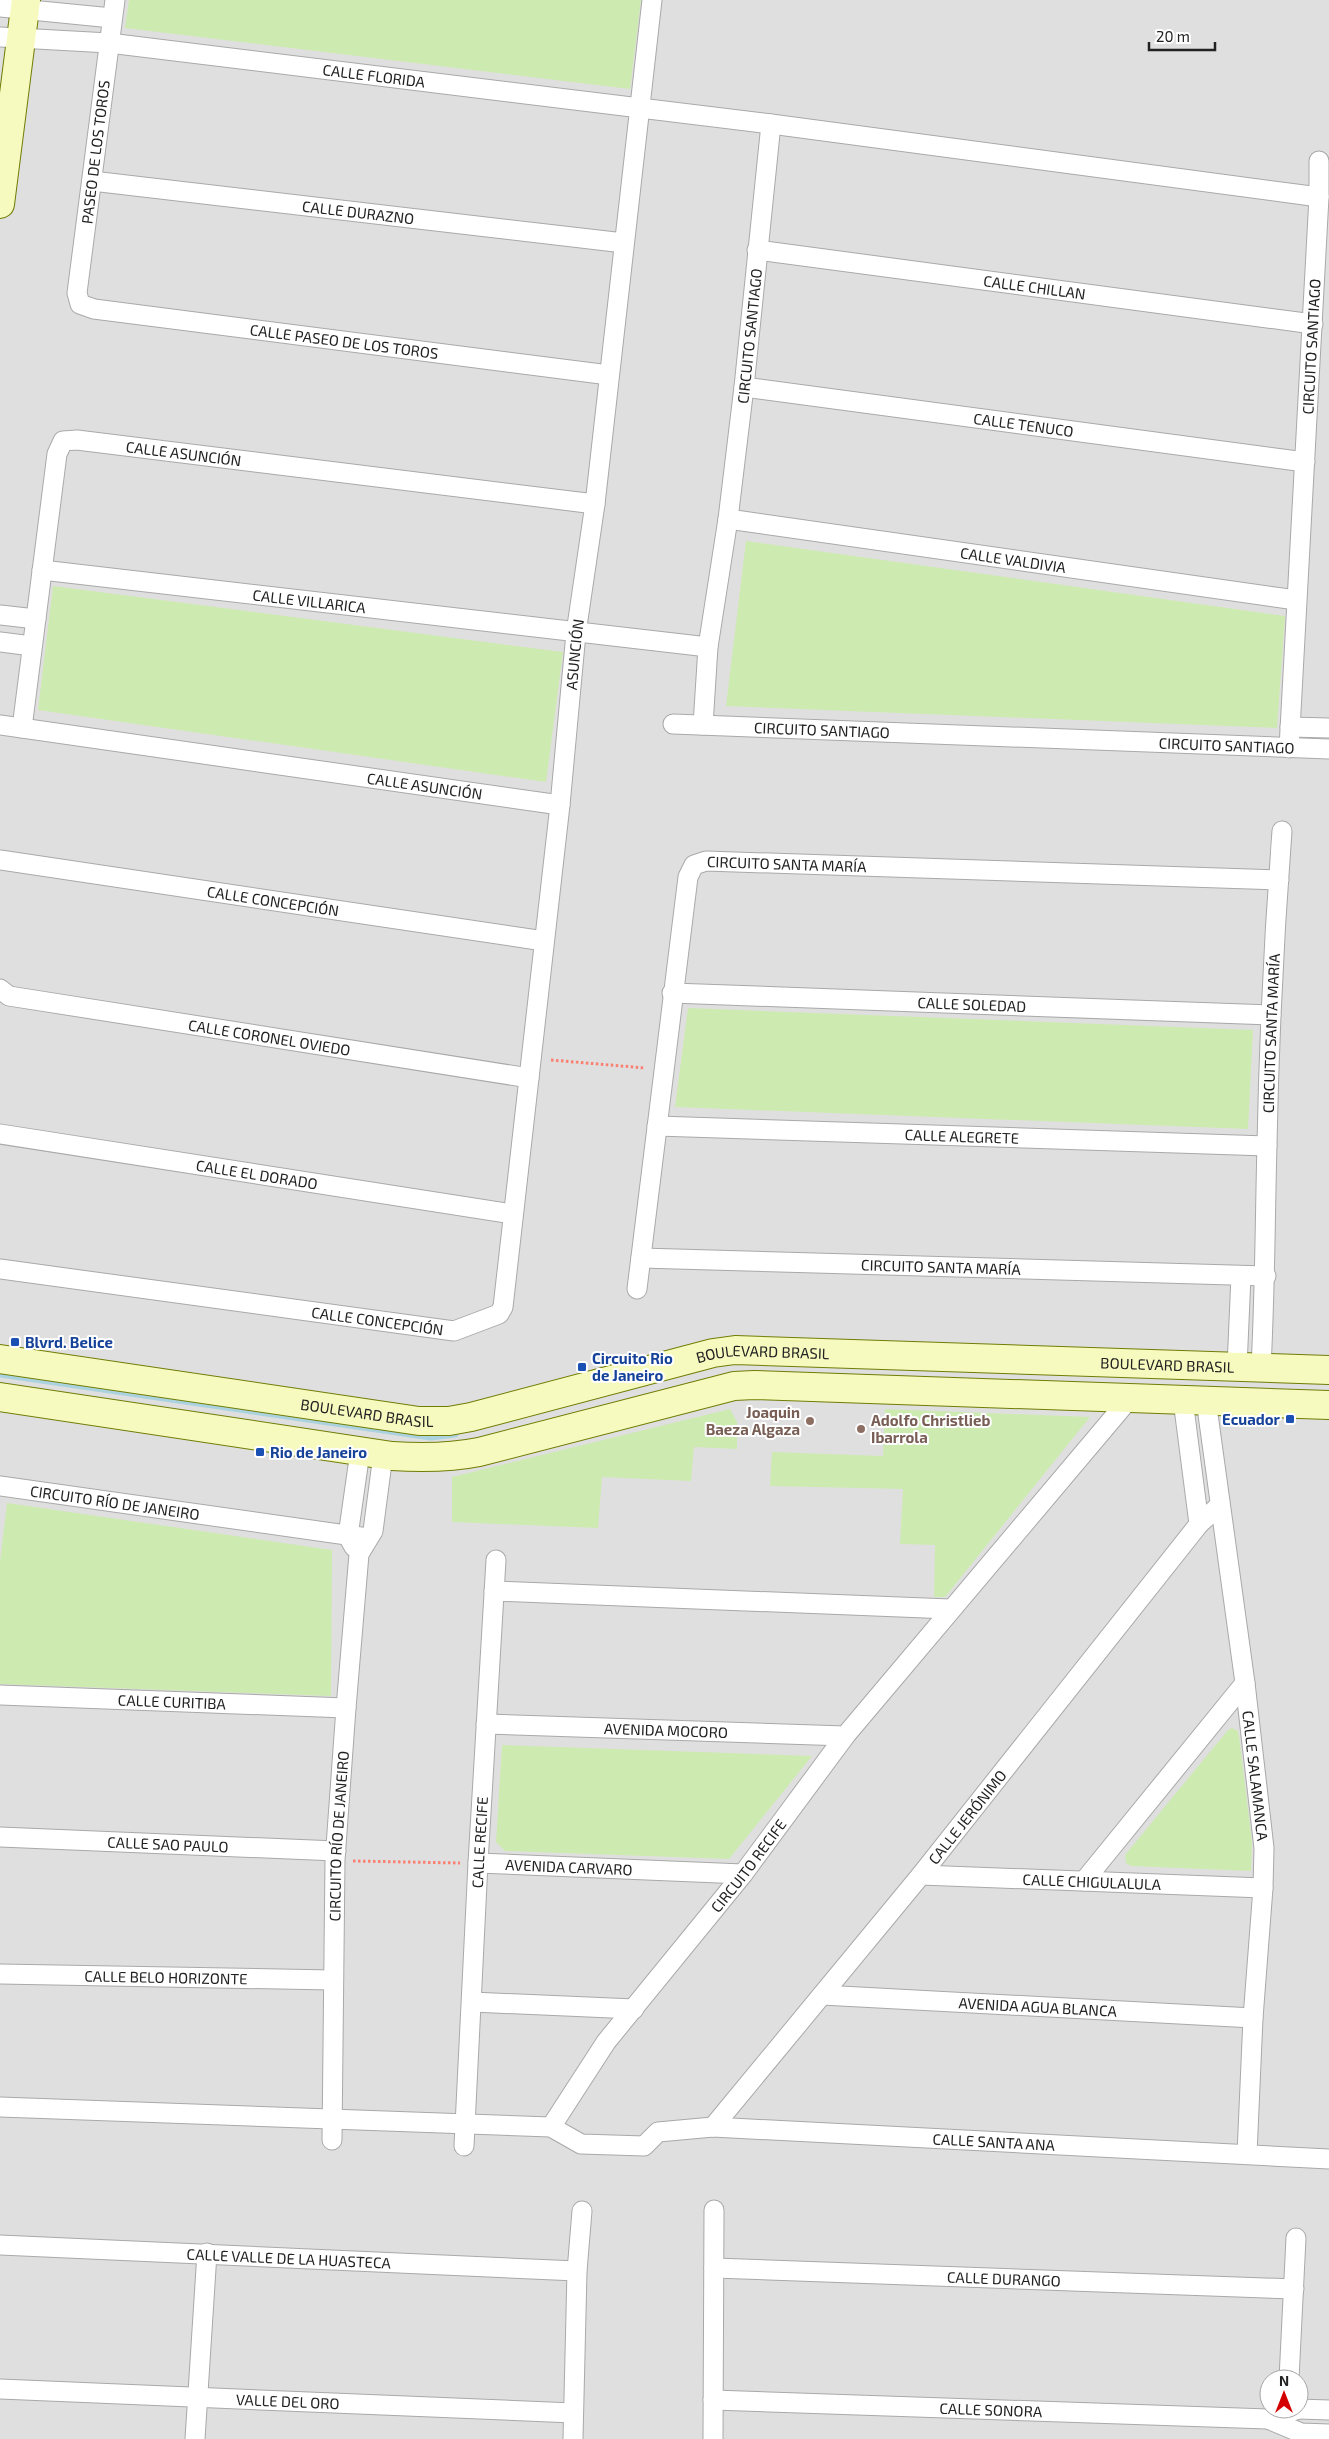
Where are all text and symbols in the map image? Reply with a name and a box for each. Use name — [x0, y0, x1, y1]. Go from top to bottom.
scale bar — [1149, 20, 1215, 52]
text: 20 m — [1156, 27, 1190, 45]
street label: CALLE FLORIDA — [322, 60, 427, 91]
street label: PASEO DE LOS TOROS — [77, 79, 113, 225]
street label: CALLE DURAZNO — [301, 197, 415, 227]
street label: CIRCUITO SANTIAGO — [733, 267, 765, 405]
street label: CALLE CHILLAN — [982, 271, 1087, 303]
street label: CIRCUITO SANTIAGO — [1298, 278, 1324, 415]
street label: CALLE PASEO DE LOS TOROS — [249, 320, 440, 362]
street label: CALLE TENUCO — [972, 409, 1075, 440]
street label: CALLE ASUNCIÓN — [125, 437, 242, 469]
street label: CALLE VALDIVIA — [959, 543, 1068, 576]
street label: CALLE VILLARICA — [252, 585, 367, 616]
street label: ASUNCIÓN — [562, 617, 587, 691]
street label: CIRCUITO SANTIAGO — [754, 718, 890, 741]
street label: CIRCUITO SANTIAGO — [1158, 734, 1295, 757]
street label: CALLE ASUNCIÓN — [366, 769, 483, 803]
street label: CIRCUITO SANTA MARÍA — [707, 852, 868, 875]
street label: CALLE CONCEPCIÓN — [206, 882, 340, 919]
street label: CIRCUITO SANTA MARÍA — [1259, 952, 1283, 1113]
street label: CALLE SOLEDAD — [917, 993, 1027, 1015]
street label: CALLE CORONEL OVIEDO — [187, 1015, 352, 1059]
street label: CALLE ALEGRETE — [904, 1125, 1019, 1147]
street label: CALLE EL DORADO — [195, 1156, 319, 1192]
street label: CIRCUITO SANTA MARÍA — [861, 1255, 1022, 1278]
street label: CALLE CONCEPCIÓN — [310, 1303, 445, 1338]
place label: Blvrd. Belice — [25, 1333, 113, 1351]
marker: Blvrd. Belice — [9, 1336, 21, 1348]
street label: BOULEVARD BRASIL — [694, 1341, 830, 1366]
place label: Circuito Rio de Janeiro — [592, 1349, 673, 1384]
street label: BOULEVARD BRASIL — [1100, 1353, 1235, 1376]
marker: Circuito Rio de Janeiro — [576, 1361, 588, 1373]
street label: BOULEVARD BRASIL — [299, 1395, 434, 1430]
place label: Joaquin Baeza Algaza — [706, 1403, 800, 1438]
place label: Ecuador — [1222, 1410, 1281, 1428]
place label: Adolfo Christlieb Ibarrola — [871, 1411, 990, 1446]
marker: Ecuador — [1284, 1413, 1296, 1425]
marker: Joaquin Baeza Algaza — [804, 1415, 816, 1427]
marker: Adolfo Christlieb Ibarrola — [855, 1423, 867, 1435]
place label: Rio de Janeiro — [270, 1443, 367, 1461]
marker: Rio de Janeiro — [254, 1446, 266, 1458]
street label: CIRCUITO RÍO DE JANEIRO — [29, 1481, 201, 1523]
street label: CALLE CURITIBA — [117, 1690, 227, 1713]
street label: CALLE SALAMANCA — [1239, 1710, 1272, 1842]
street label: AVENIDA MOCORO — [604, 1719, 728, 1741]
street label: CIRCUITO RÍO DE JANEIRO — [325, 1750, 352, 1922]
street label: CALLE JERÓNIMO — [924, 1766, 1010, 1868]
street label: CALLE RECIFE — [468, 1796, 491, 1889]
street label: CIRCUITO RECIFE — [707, 1815, 790, 1916]
street label: CALLE SAO PAULO — [107, 1832, 229, 1856]
street label: AVENIDA CARVARO — [505, 1855, 633, 1878]
street label: CALLE CHIGULALULA — [1022, 1870, 1162, 1893]
street label: CALLE BELO HORIZONTE — [84, 1967, 248, 1987]
street label: AVENIDA AGUA BLANCA — [958, 1993, 1118, 2020]
street label: CALLE SANTA ANA — [932, 2129, 1056, 2154]
street label: CALLE VALLE DE LA HUASTECA — [186, 2244, 392, 2272]
street label: CALLE DURANGO — [947, 2267, 1061, 2290]
north arrow — [1259, 2369, 1309, 2419]
text: N — [1279, 2372, 1289, 2389]
street label: VALLE DEL ORO — [236, 2390, 340, 2412]
street label: CALLE SONORA — [939, 2399, 1043, 2420]

